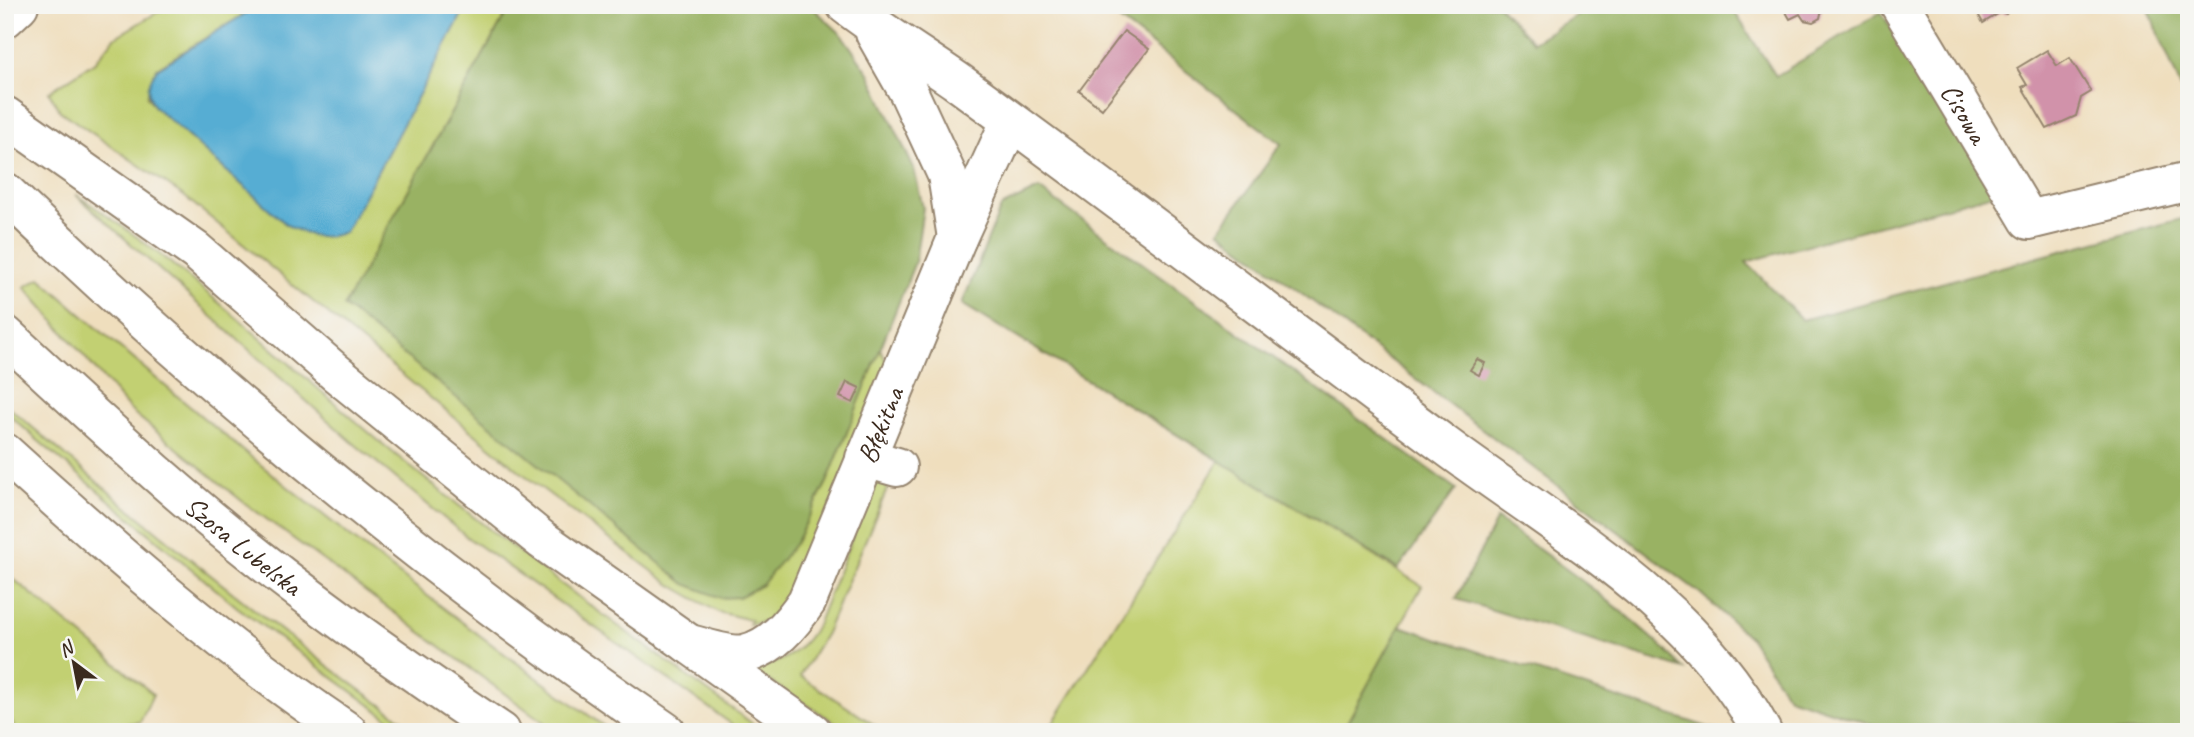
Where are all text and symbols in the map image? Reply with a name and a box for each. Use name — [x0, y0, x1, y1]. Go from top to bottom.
street label: Cisowa — [1933, 77, 1998, 152]
street label: Błękitna — [848, 380, 912, 468]
street label: Szosa Lubelska — [178, 488, 310, 604]
north arrow — [38, 628, 108, 698]
text: N — [54, 634, 80, 663]

